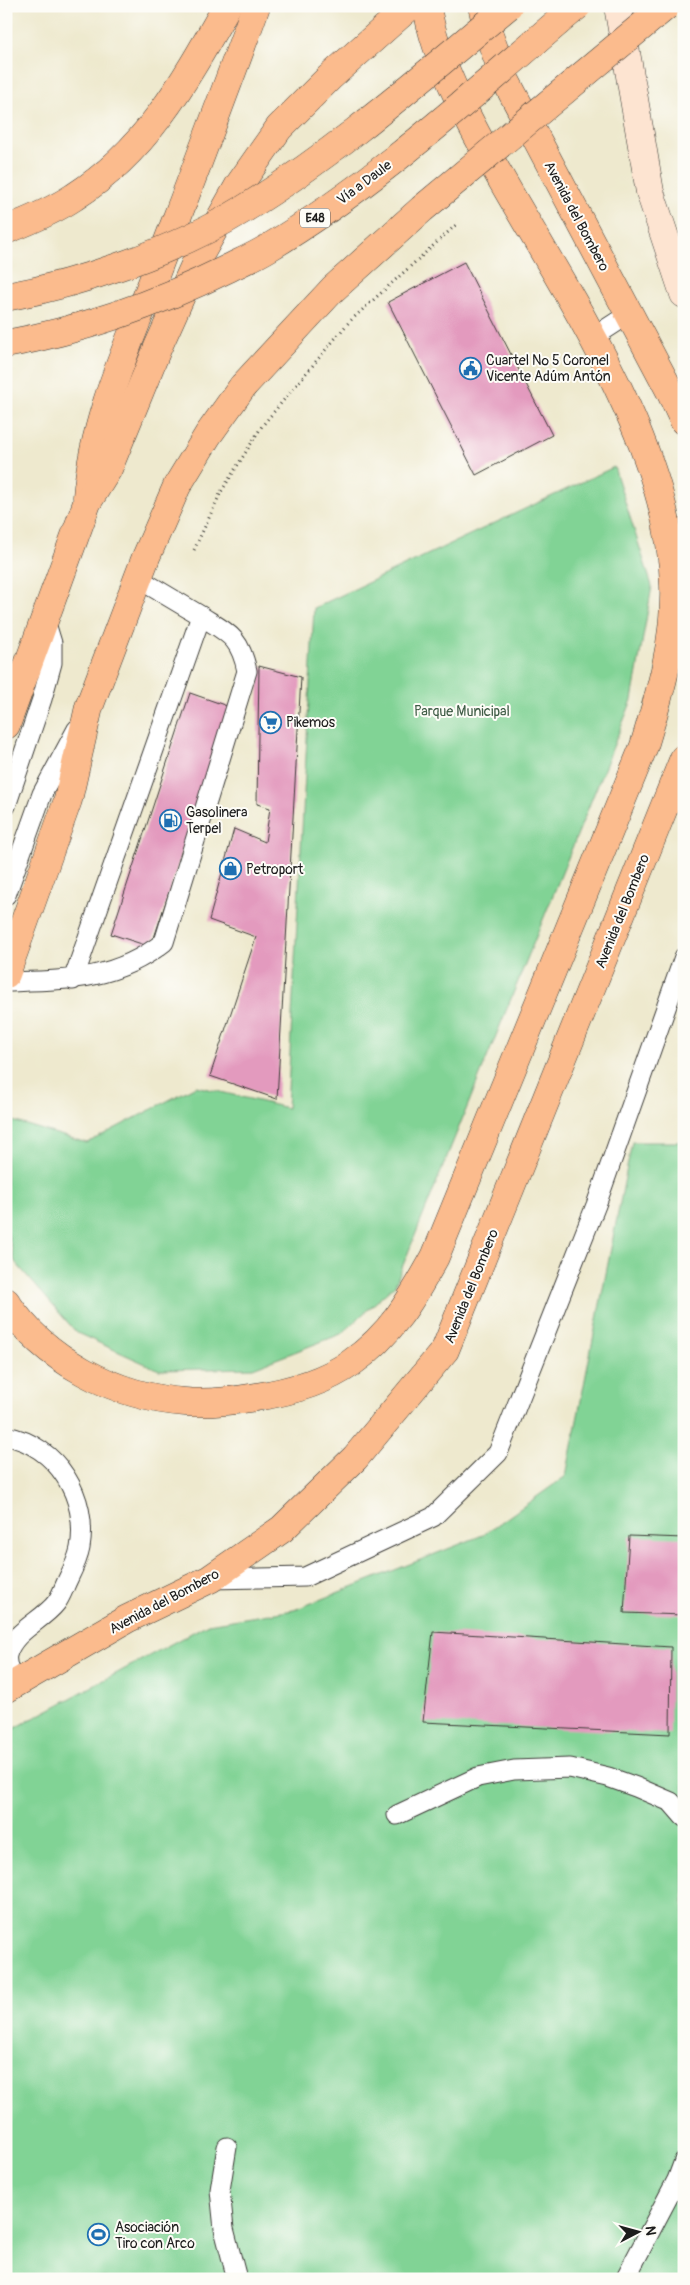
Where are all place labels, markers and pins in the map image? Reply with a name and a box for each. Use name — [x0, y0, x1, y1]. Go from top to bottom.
place label: Cuartel Nº 5 Coronel Vicente Adúm Antón — [486, 352, 611, 385]
public building icon: Cuartel Nº 5 Coronel Vicente Adúm Antón — [458, 356, 482, 380]
supermarket icon: Pikemos — [258, 710, 282, 734]
place label: Pikemos — [286, 714, 336, 731]
place label: Gasolinera Terpel — [186, 804, 248, 837]
fuel station icon: Gasolinera Terpel — [158, 808, 182, 832]
shop icon: Petroport — [218, 857, 242, 881]
place label: Petroport — [246, 861, 304, 878]
place label: Asociación Tiro con Arco — [115, 2219, 195, 2252]
sports icon: Asociación Tiro con Arco — [87, 2223, 111, 2247]

